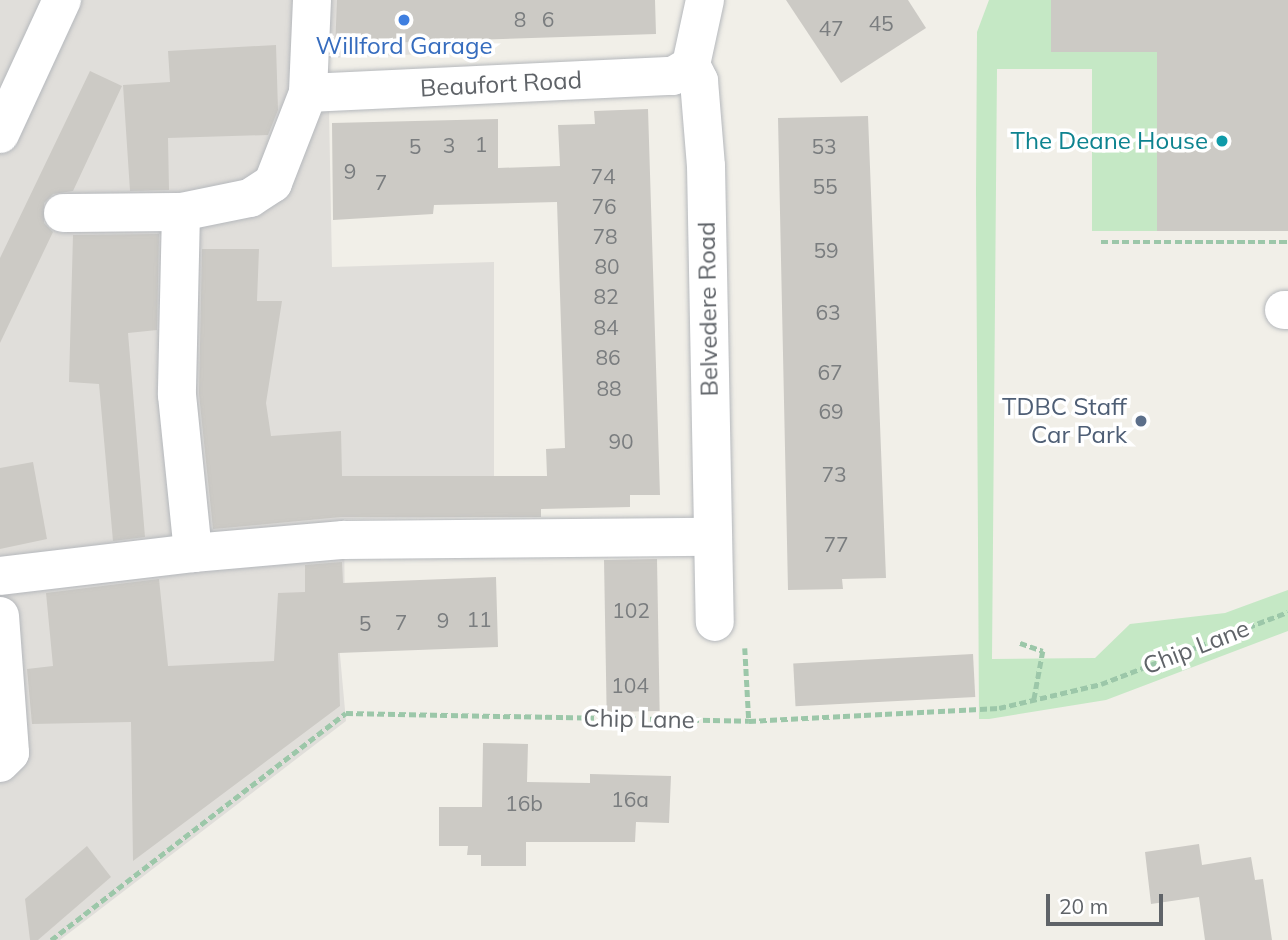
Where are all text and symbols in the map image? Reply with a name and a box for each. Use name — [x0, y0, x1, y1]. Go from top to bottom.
house number: 8 — [514, 6, 526, 32]
house number: 6 — [542, 6, 554, 32]
house number: 45 — [868, 10, 894, 36]
marker: Willford Garage — [396, 12, 412, 28]
house number: 47 — [818, 15, 844, 41]
place label: Willford Garage — [316, 32, 492, 60]
street label: Beaufort Road — [419, 65, 583, 103]
place label: The Deane House — [1010, 127, 1208, 155]
house number: 1 — [475, 131, 487, 157]
house number: 3 — [443, 132, 455, 158]
house number: 5 — [409, 133, 421, 159]
house number: 53 — [811, 133, 837, 159]
marker: The Deane House — [1214, 133, 1230, 149]
house number: 9 — [344, 158, 356, 184]
house number: 74 — [590, 163, 616, 189]
house number: 7 — [375, 169, 387, 195]
house number: 55 — [812, 173, 838, 199]
house number: 76 — [591, 193, 617, 219]
street label: Belvedere Road — [692, 221, 724, 397]
house number: 78 — [592, 223, 618, 249]
house number: 59 — [813, 237, 839, 263]
house number: 80 — [594, 253, 620, 279]
house number: 82 — [593, 283, 619, 309]
house number: 63 — [815, 299, 841, 325]
house number: 84 — [593, 314, 619, 340]
house number: 86 — [595, 344, 621, 370]
house number: 67 — [817, 359, 843, 385]
house number: 88 — [596, 375, 622, 401]
place label: TDBC Staff Car Park — [1002, 393, 1127, 449]
house number: 69 — [818, 398, 844, 424]
marker: TDBC Staff Car Park — [1133, 413, 1149, 429]
house number: 90 — [608, 428, 634, 454]
house number: 73 — [821, 461, 847, 487]
house number: 77 — [823, 531, 849, 557]
house number: 102 — [612, 597, 650, 623]
house number: 11 — [466, 606, 492, 632]
house number: 9 — [437, 607, 449, 633]
house number: 7 — [395, 609, 407, 635]
house number: 5 — [359, 610, 371, 636]
street label: Chip Lane — [1139, 614, 1253, 680]
house number: 104 — [611, 672, 649, 698]
street label: Chip Lane — [583, 704, 695, 734]
house number: 16a — [611, 786, 649, 812]
house number: 16b — [505, 790, 543, 816]
scale bar — [1050, 880, 1167, 924]
text: 20 m — [1059, 893, 1108, 919]

